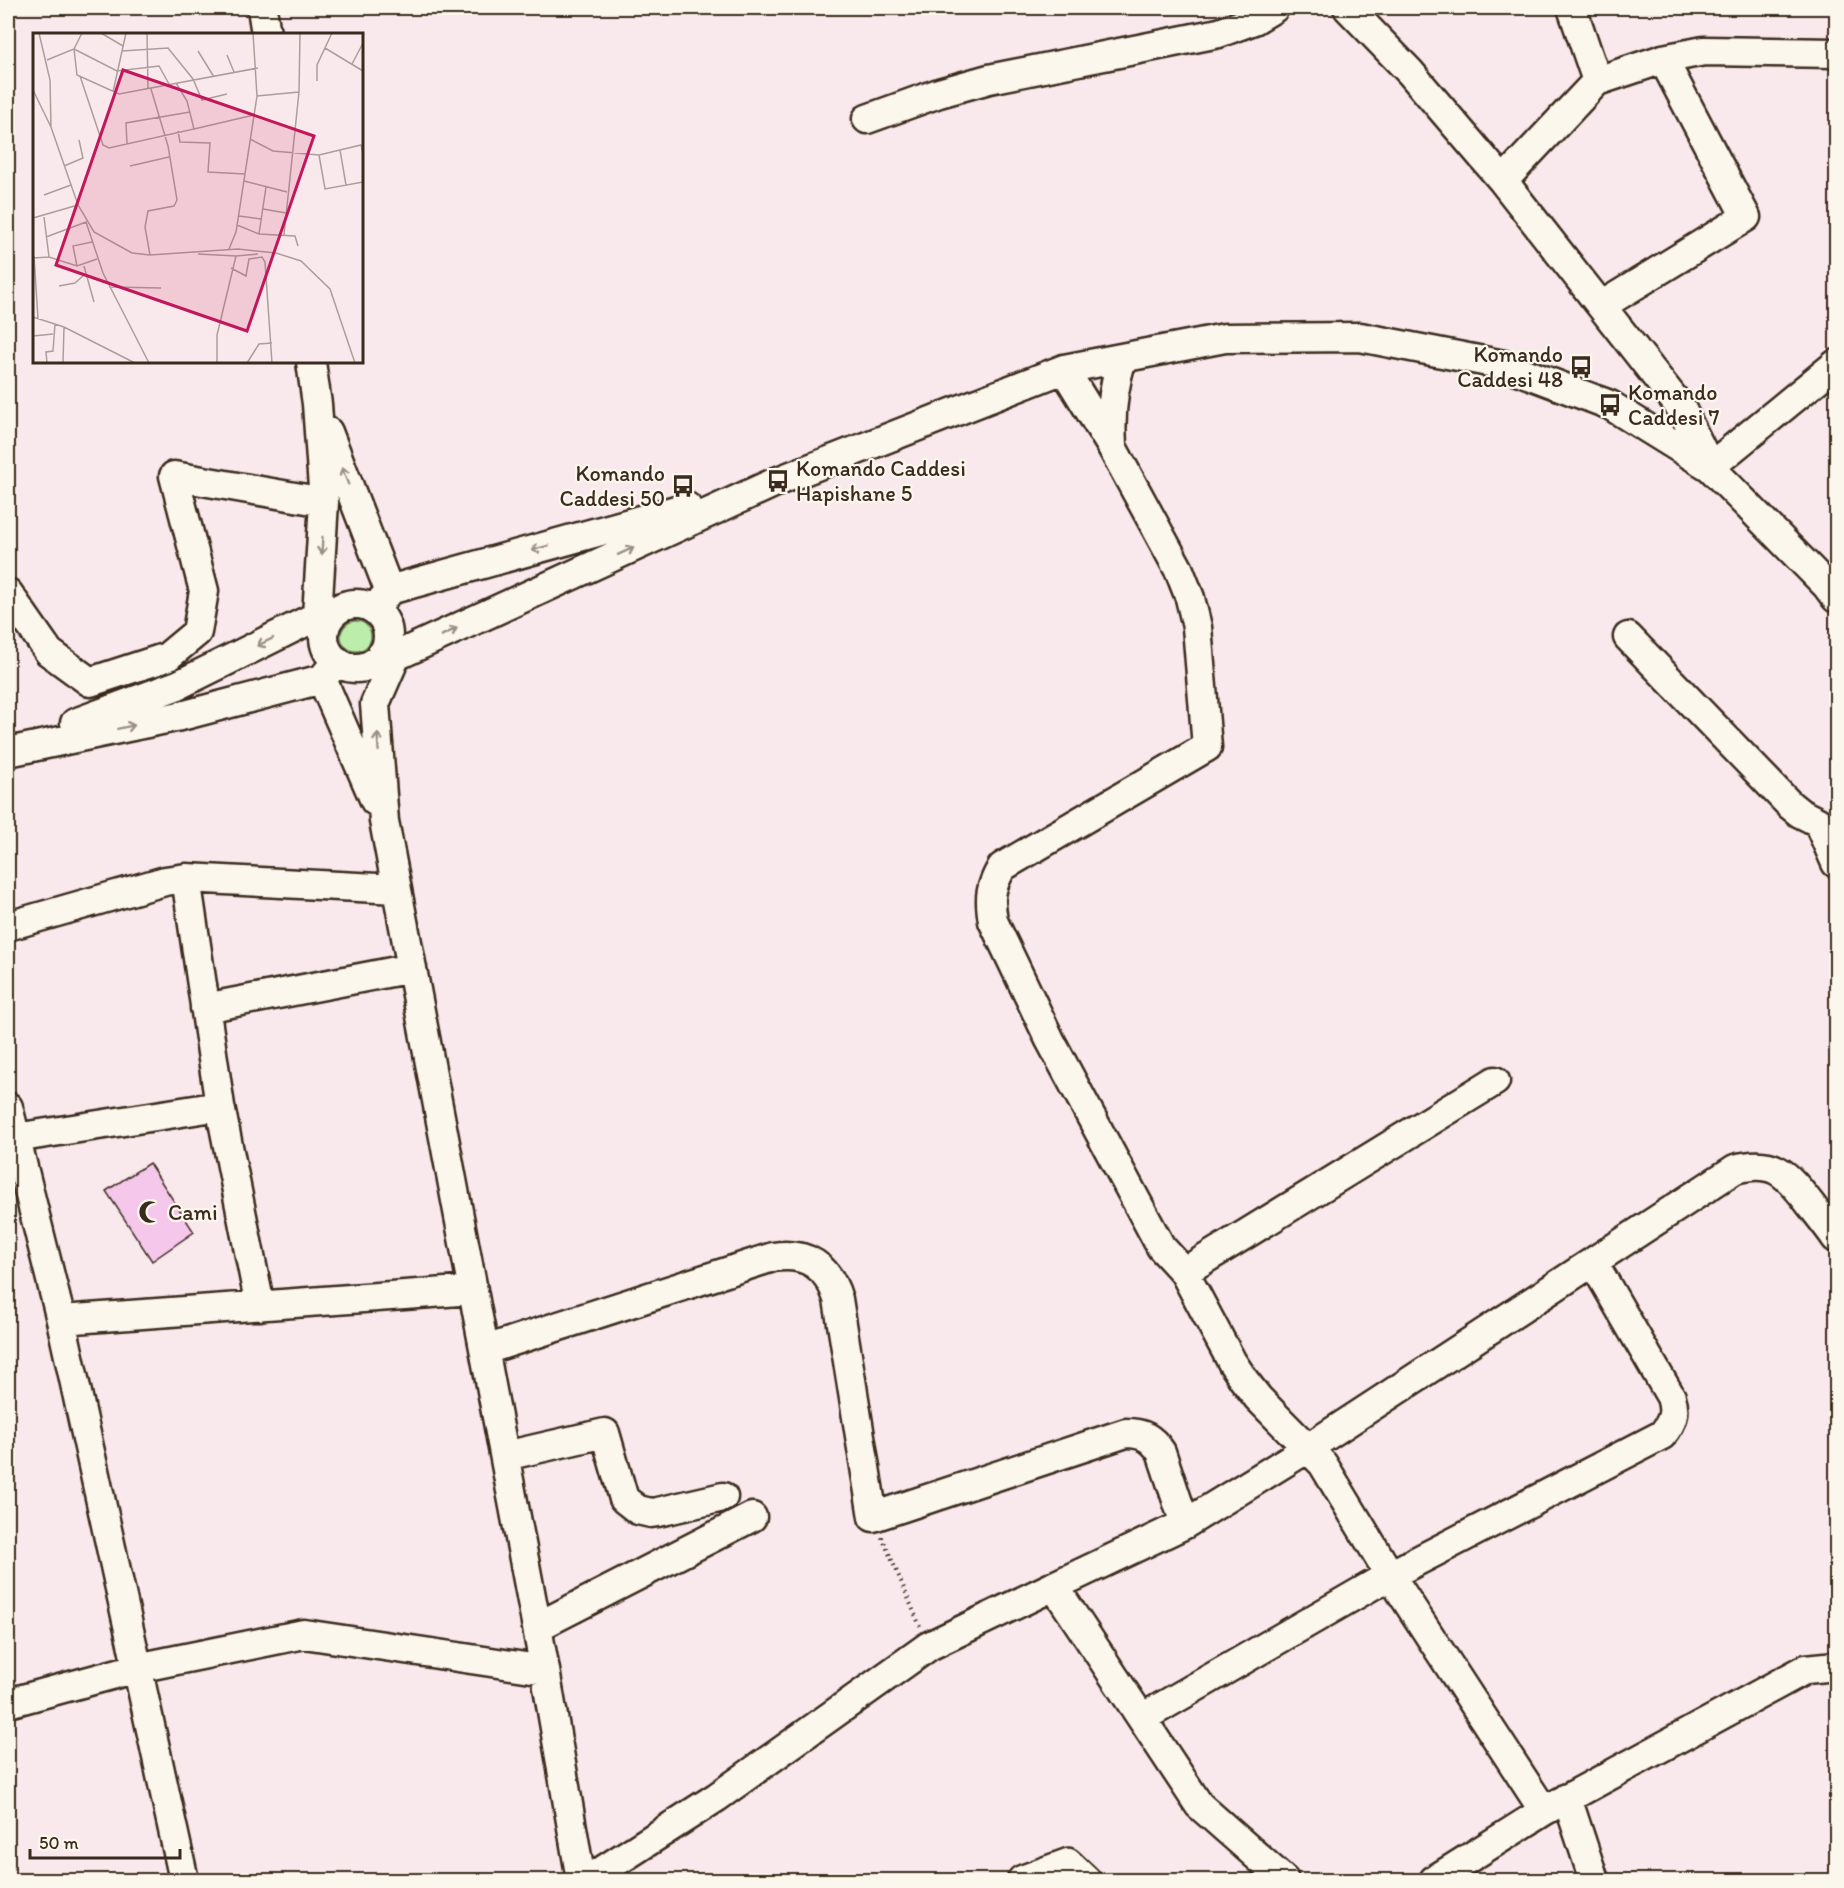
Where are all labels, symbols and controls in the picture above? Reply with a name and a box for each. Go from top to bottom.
inset map [33,33,363,363]
place label: Komando Caddesi 48 [1457,341,1563,393]
bus stop icon: Komando Caddesi 48 [1568,354,1594,380]
place label: Komando Caddesi 7 [1628,379,1719,431]
bus stop icon: Komando Caddesi 7 [1597,392,1623,418]
place label: Komando Caddesi Hapishane 5 [796,455,966,507]
place label: Komando Caddesi 50 [559,460,665,512]
one-way arrow [339,468,350,486]
bus stop icon: Komando Caddesi Hapishane 5 [765,468,791,494]
bus stop icon: Komando Caddesi 50 [670,473,696,499]
one-way arrow [316,535,327,555]
one-way arrow [531,543,550,554]
one-way arrow [617,544,635,556]
one-way arrow [439,625,457,637]
one-way arrow [257,636,274,648]
one-way arrow [116,721,136,732]
one-way arrow [372,732,383,752]
mosque icon: Cami [137,1199,163,1225]
place label: Cami [168,1199,218,1226]
scale bar [30,1822,180,1860]
text: 50 m [39,1832,79,1854]

